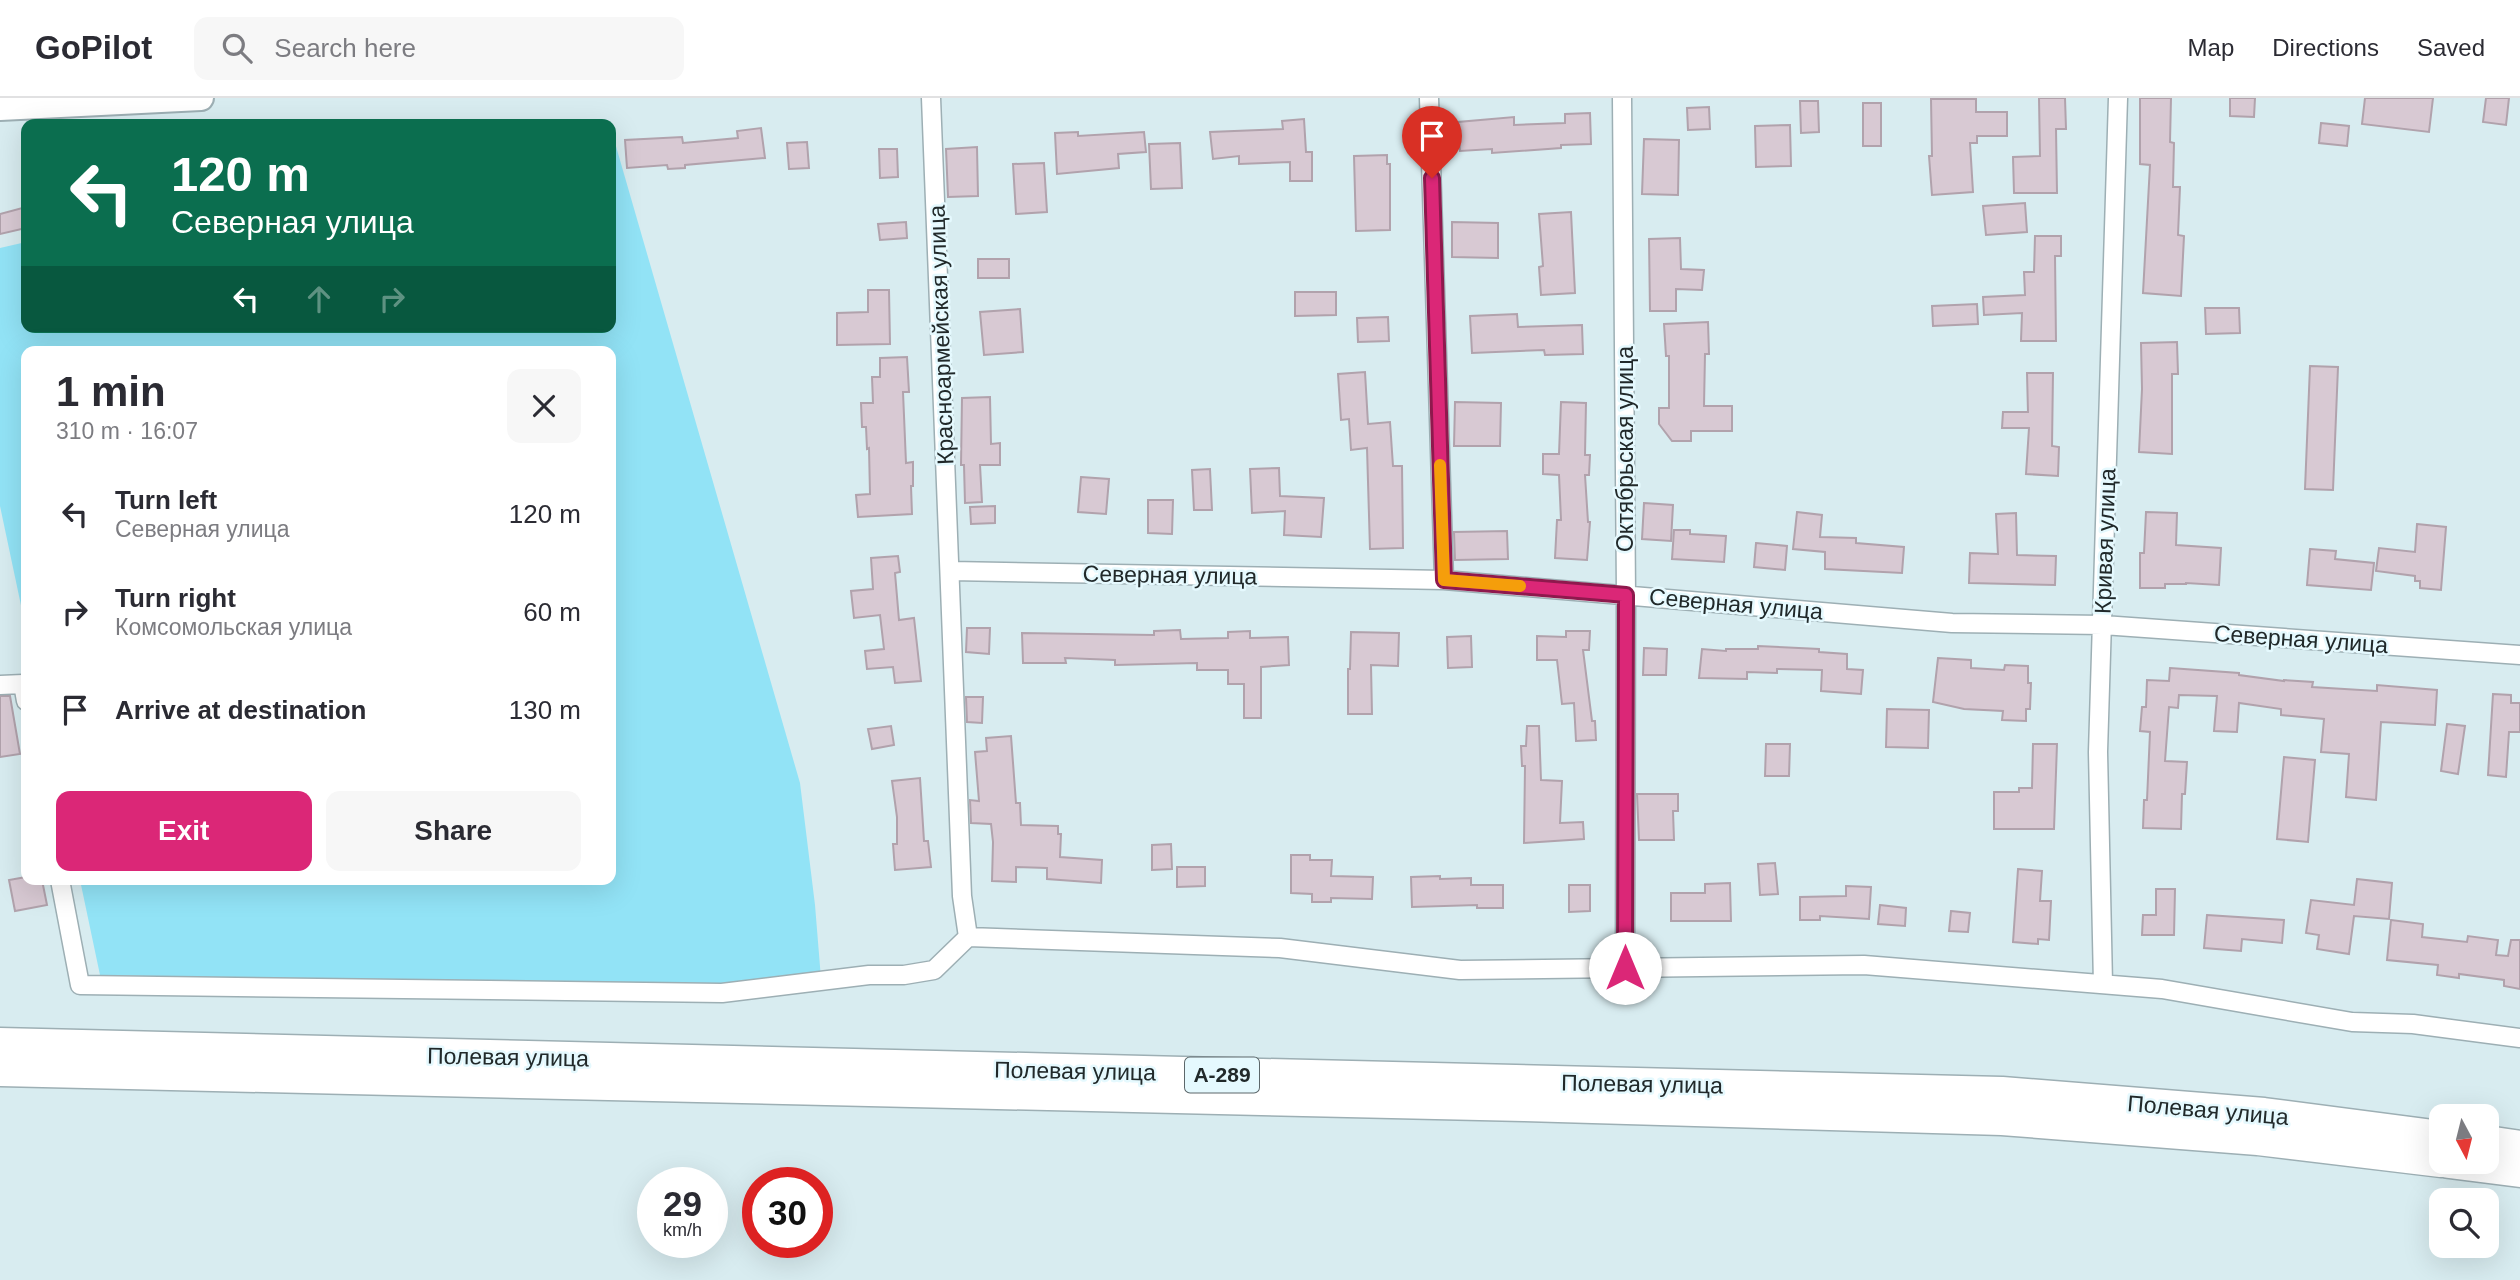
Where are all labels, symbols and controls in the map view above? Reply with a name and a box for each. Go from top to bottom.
search box [194,17,684,80]
text: GoPilot [35,29,152,66]
icon: search [218,29,256,67]
text: Search here [274,33,416,63]
text: Map [2188,34,2234,61]
text: Directions [2272,34,2379,61]
text: Saved [2417,34,2485,61]
pin [1402,106,1462,178]
icon: arrive [1413,117,1451,155]
icon: left [56,147,147,238]
text: 120 m [171,147,310,201]
text: Северная улица [171,204,414,240]
street label: Красноармейская улица [923,204,959,465]
icon: left [227,280,265,318]
icon: ahead [300,280,338,318]
icon: right [373,280,411,318]
street label: Октябрьская улица [1612,346,1638,552]
text: 1 min [56,368,166,415]
button: close [507,369,581,443]
text: 310 m · 16:07 [56,418,198,444]
street label: Кривая улица [2089,467,2121,614]
text: Turn left [115,485,217,515]
icon: left [56,495,94,533]
text: 120 m [509,499,581,529]
text: Северная улица [115,516,290,542]
street label: Северная улица [1083,560,1258,590]
text: Turn right [115,583,236,613]
street label: Северная улица [1648,583,1824,625]
icon: right [56,593,94,631]
text: 60 m [523,597,581,627]
text: Комсомольская улица [115,614,352,640]
street label: Северная улица [2213,620,2389,658]
icon: arrive [56,691,94,729]
text: Arrive at destination [115,695,366,725]
text: 130 m [509,695,581,725]
button: Exit [56,791,312,871]
button: Share [326,791,581,871]
position arrow [1588,931,1662,1005]
street label: Полевая улица [427,1043,589,1071]
street label: Полевая улица [994,1057,1156,1085]
road number: А-289 [1185,1058,1259,1093]
street label: Полевая улица [1561,1070,1723,1098]
street label: Полевая улица [2126,1090,2290,1130]
north arrow [2429,1104,2499,1174]
map controls [2429,1104,2499,1258]
speed limit sign: 30 [742,1167,833,1258]
text: 29 [663,1184,702,1223]
button: search [2429,1188,2499,1258]
text: km/h [663,1220,702,1240]

